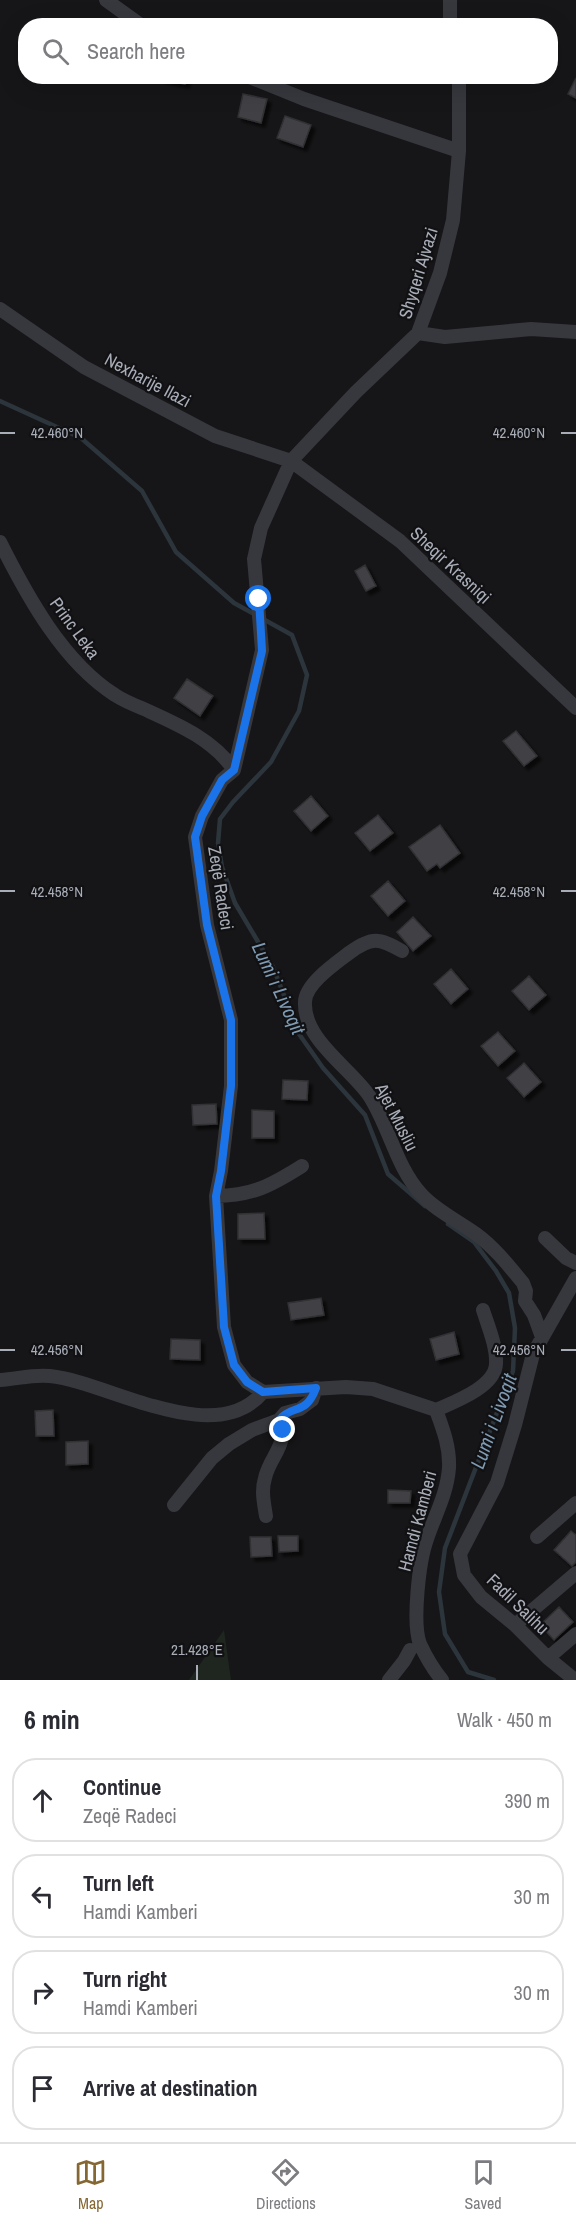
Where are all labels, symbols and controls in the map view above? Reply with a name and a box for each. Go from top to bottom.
search box [18,18,558,84]
icon: search [39,35,72,68]
text: Search here [87,36,185,66]
street label: Shyqeri Ajvazi [392,224,444,322]
street label: Nexharije Ilazi [100,347,196,413]
text: 42.460°N [31,422,83,443]
text: 42.460°N [493,422,545,443]
street label: Sheqir Krasniqi [405,521,497,609]
route start [245,585,271,611]
street label: Princ Leka [44,592,106,664]
street label: Zeqë Radeci [202,844,240,932]
text: 42.458°N [31,881,83,902]
text: 42.458°N [493,881,545,902]
water label: Lumi i Livoqit [246,937,312,1039]
street label: Ajet Musliu [369,1078,425,1155]
text: 42.456°N [31,1339,83,1360]
text: 42.456°N [493,1339,545,1360]
water label: Lumi i Livoqit [463,1369,523,1472]
route end [269,1416,295,1442]
street label: Hamdi Kamberi [392,1468,442,1574]
street label: Fadil Salihu [481,1568,555,1640]
text: 21.428°E [171,1639,223,1660]
text: 6 min [24,1702,80,1737]
text: Walk · 450 m [457,1706,552,1733]
text: Continue [83,1772,161,1802]
icon: ahead [26,1784,59,1817]
text: 390 m [504,1787,550,1814]
text: Zeqë Radeci [83,1802,177,1829]
text: Turn left [83,1868,154,1898]
icon: left [26,1880,59,1913]
text: 30 m [514,1883,550,1910]
text: Hamdi Kamberi [83,1898,198,1925]
text: Turn right [83,1964,167,1994]
icon: right [26,1976,59,2009]
text: 30 m [514,1979,550,2006]
text: Hamdi Kamberi [83,1994,198,2021]
icon: arrive [26,2072,59,2105]
text: Arrive at destination [83,2073,257,2103]
tab: Map [74,2156,107,2214]
tab: Directions [256,2156,316,2214]
tab: Saved [464,2156,502,2214]

